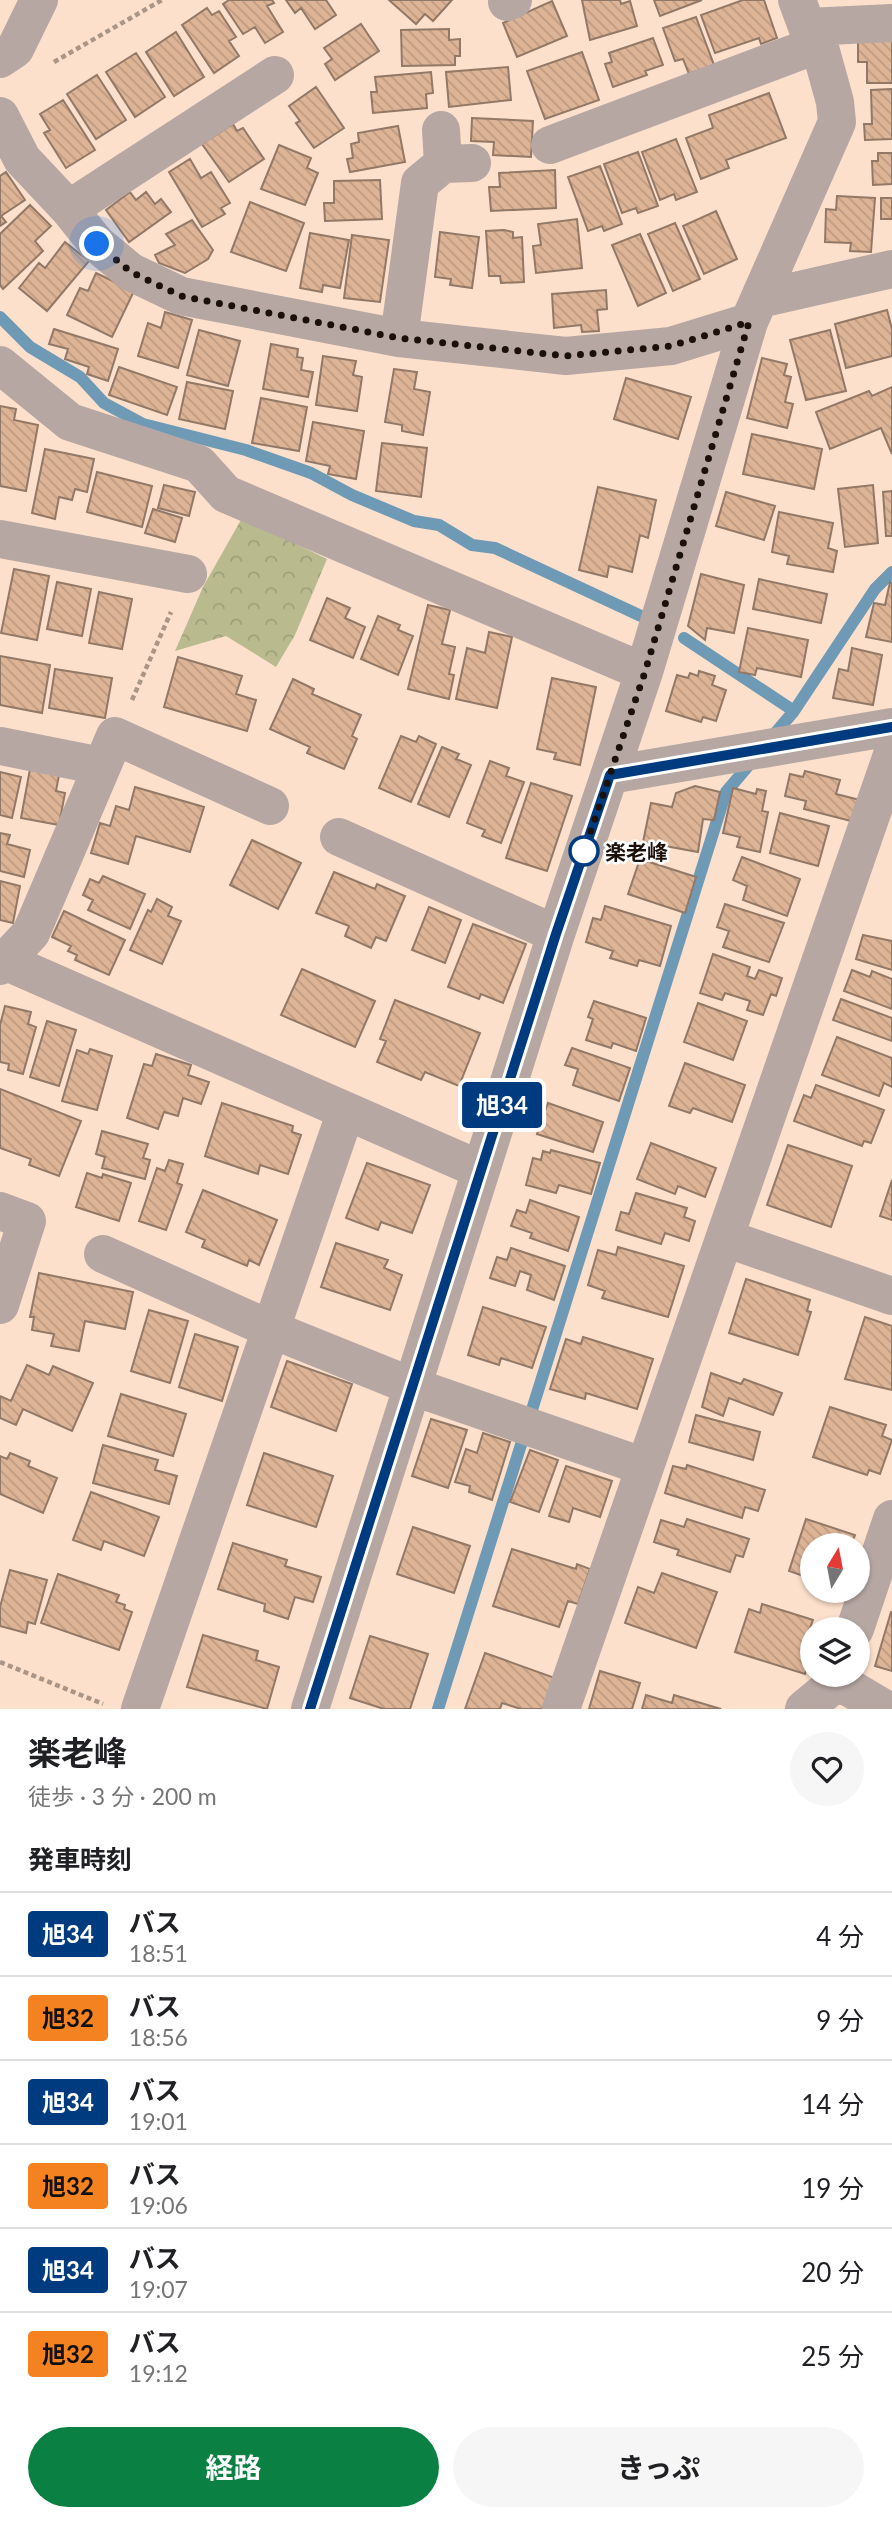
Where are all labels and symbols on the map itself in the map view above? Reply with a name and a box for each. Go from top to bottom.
your location [79,226,114,261]
marker: 楽老峰 [569,836,599,866]
place label: 楽老峰 [605,839,668,864]
line badge: 旭34 [462,1082,542,1128]
north arrow [800,1533,870,1603]

